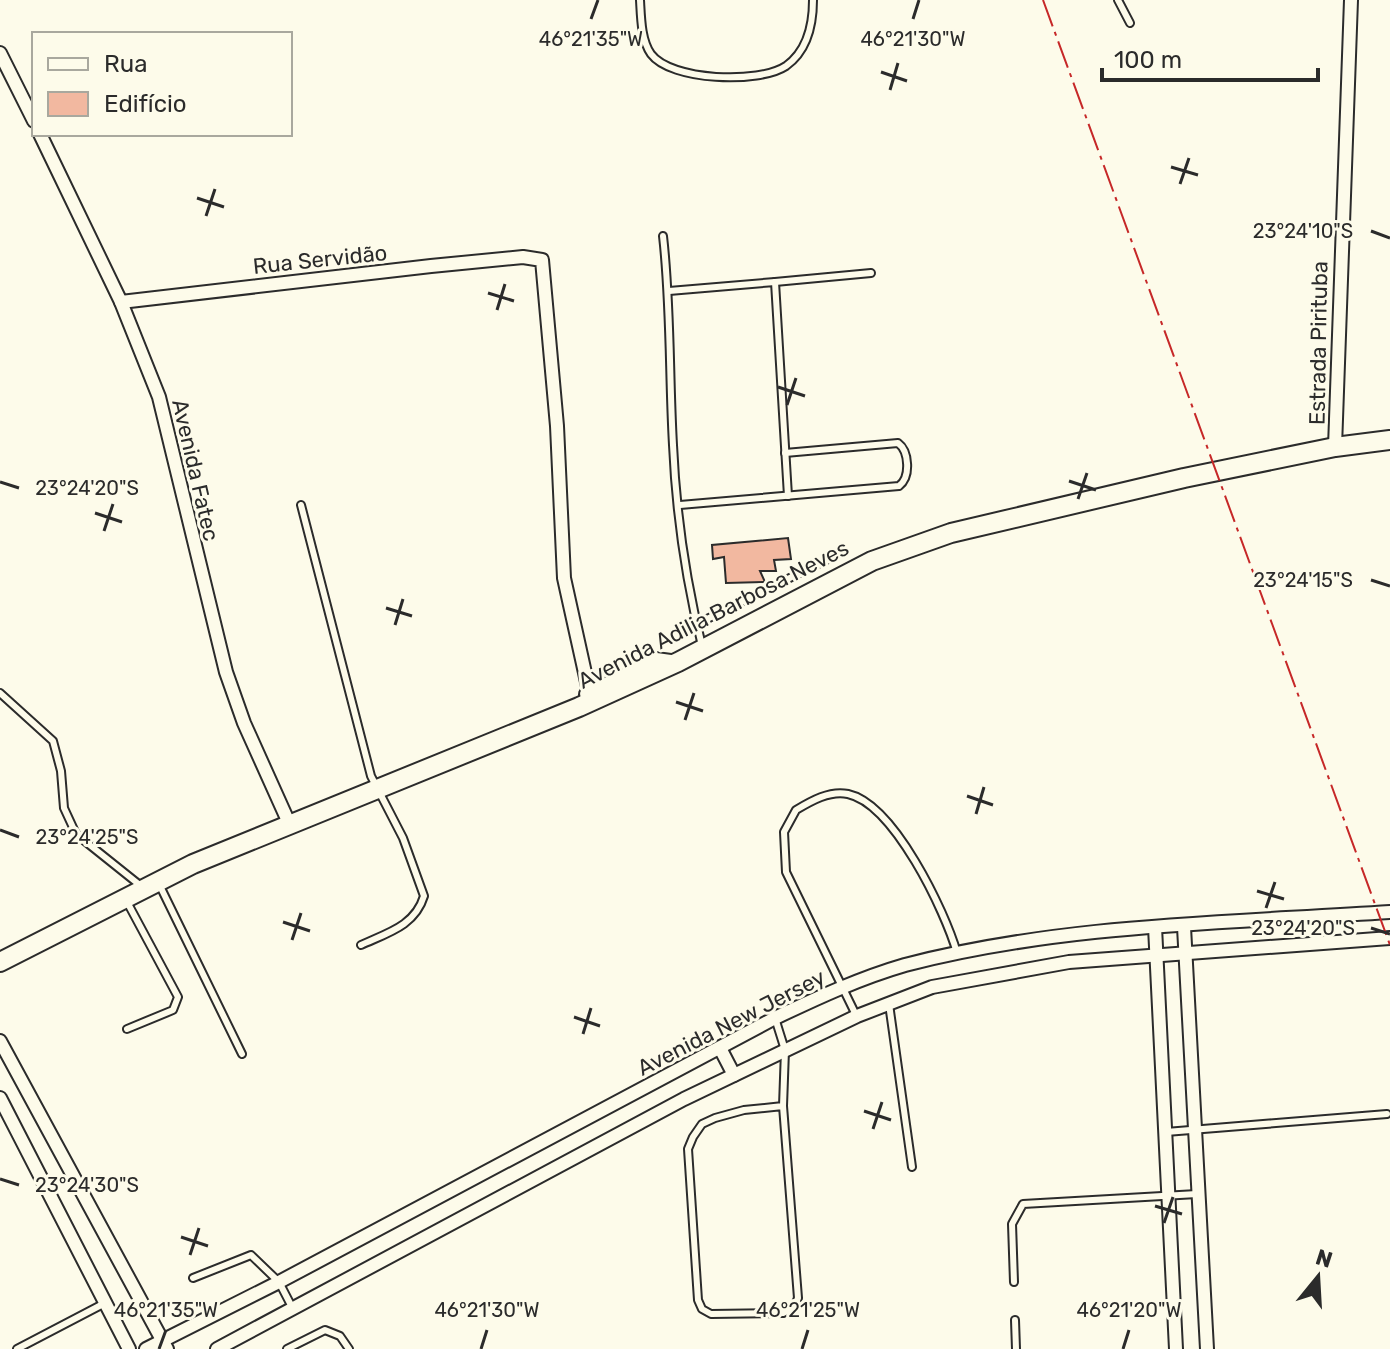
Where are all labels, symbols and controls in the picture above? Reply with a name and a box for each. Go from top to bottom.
text: 46°21'35"W [539,27,643,51]
text: 46°21'30"W [860,27,966,51]
legend [32,32,292,136]
scale bar [1102,32,1318,82]
text: 100 m [1114,46,1182,74]
text: Rua [104,50,147,78]
text: Edifício [104,90,187,118]
text: 23°24'10"S [1253,219,1353,243]
street label: Rua Servidão [252,239,389,280]
street label: Estrada Pirituba [1304,261,1333,425]
street label: Avenida Fatec [166,397,225,544]
text: 23°24'20"S [35,476,139,500]
street label: Avenida Adilia Barbosa Neves [573,534,853,695]
text: 23°24'15"S [1253,568,1353,592]
text: 23°24'25"S [36,825,138,849]
text: 23°24'20"S [1251,916,1355,940]
street label: Avenida New Jersey [633,963,830,1082]
text: 23°24'30"S [35,1173,139,1197]
north arrow [1278,1237,1358,1317]
text: N [1312,1243,1336,1274]
text: 46°21'35"W [114,1298,218,1322]
text: 46°21'30"W [434,1298,540,1322]
text: 46°21'25"W [756,1298,860,1322]
text: 46°21'20"W [1077,1298,1181,1322]

